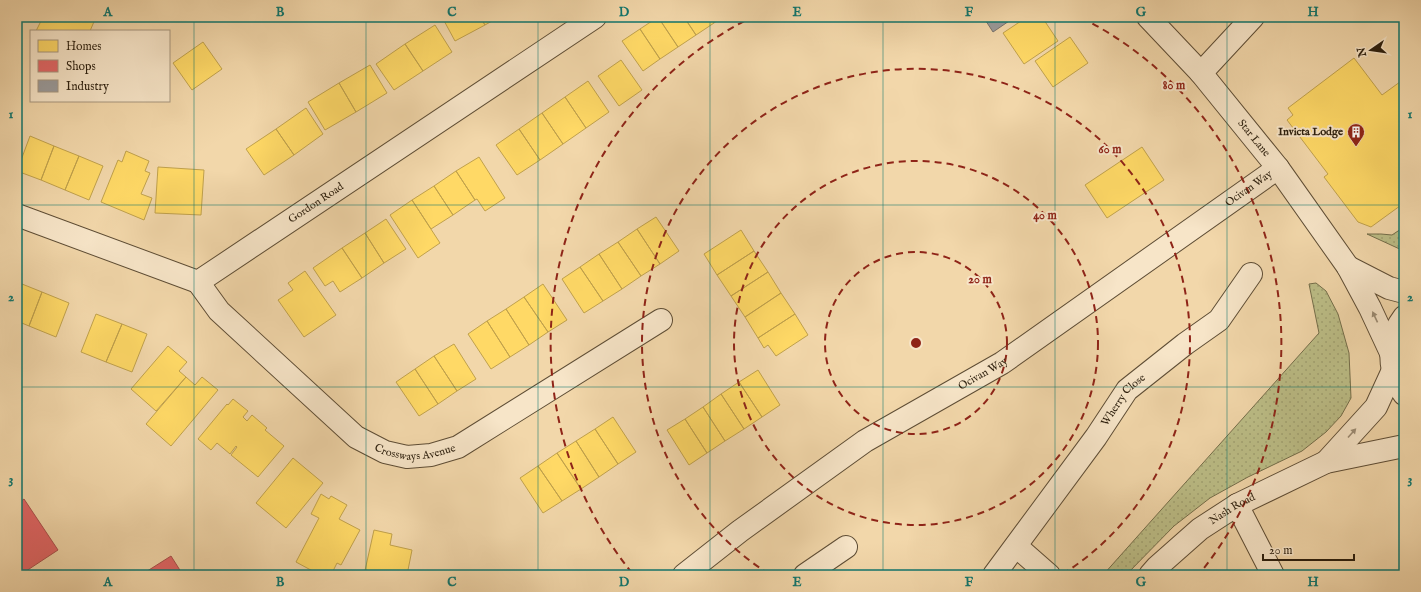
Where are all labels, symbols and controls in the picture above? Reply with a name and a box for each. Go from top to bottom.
text: A [103,4,114,21]
text: B [276,4,285,21]
text: C [447,4,457,21]
text: D [619,4,630,21]
text: E [792,4,802,21]
text: F [965,4,974,21]
text: G [1136,4,1147,21]
text: H [1307,4,1319,21]
legend [30,30,170,102]
north arrow [1351,30,1391,70]
text: Homes [66,39,102,54]
text: N [1354,45,1370,59]
text: Shops [66,59,96,75]
text: 80 m [1163,78,1186,93]
text: Industry [66,79,109,94]
text: 1 [9,106,14,123]
text: 1 [1408,106,1413,123]
street label: Star Lane [1234,117,1273,160]
building icon: Invicta Lodge [1346,122,1366,147]
place label: Invicta Lodge [1278,125,1343,139]
text: 60 m [1099,142,1122,157]
street label: Ocivan Way [1222,167,1276,210]
street label: Gordon Road [286,180,347,227]
text: 40 m [1033,208,1058,223]
text: 20 m [968,272,992,287]
text: 2 [8,289,14,306]
text: 2 [1407,289,1413,306]
one-way arrow [1372,312,1378,323]
centre of rings [909,336,923,350]
street label: Ocivan Way [956,354,1011,393]
street label: Wherry Close [1098,371,1148,429]
one-way arrow [1348,428,1357,438]
street label: Crossways Avenue [372,441,457,464]
text: 3 [9,471,14,488]
text: 3 [1408,471,1413,488]
street label: Nash Road [1207,490,1258,528]
scale bar [1263,536,1354,562]
text: 20 m [1269,543,1292,558]
text: A [103,574,114,591]
text: B [276,574,285,591]
text: C [447,574,457,591]
text: D [619,574,630,591]
text: E [792,574,802,591]
text: F [965,574,974,591]
text: G [1136,574,1147,591]
text: H [1307,574,1319,591]

